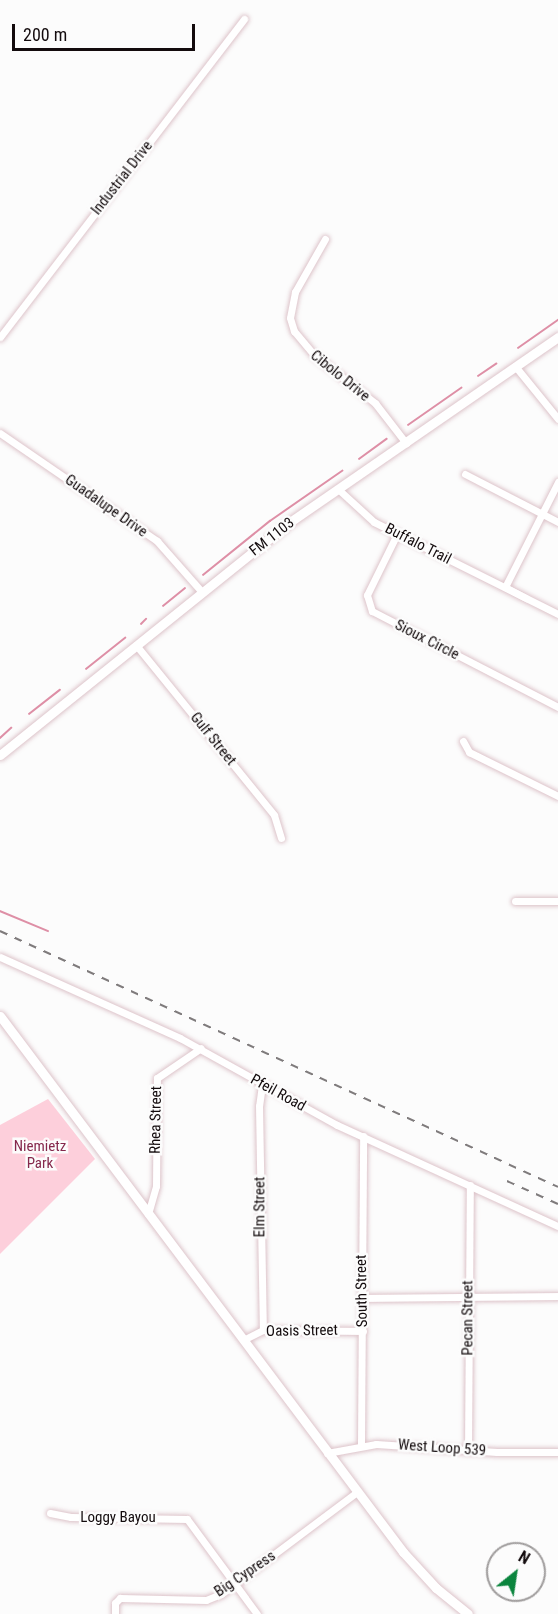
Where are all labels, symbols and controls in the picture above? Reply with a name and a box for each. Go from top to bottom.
scale bar [15,12,198,50]
text: 200 m [23,24,67,45]
street label: Industrial Drive [88,137,156,219]
street label: Cibolo Drive [307,347,373,405]
street label: Guadalupe Drive [61,471,151,541]
street label: FM 1103 [246,514,298,560]
street label: Buffalo Trail [382,520,454,568]
street label: Sioux Circle [392,616,462,664]
street label: Gulf Street [186,709,240,769]
street label: Pfeil Road [247,1070,309,1116]
street label: Rhea Street [146,1086,166,1154]
park label: Niemietz Park [14,1137,66,1172]
street label: Elm Street [251,1177,269,1237]
street label: South Street [352,1254,372,1328]
street label: Pecan Street [459,1280,477,1356]
street label: Oasis Street [266,1321,338,1341]
street label: West Loop 539 [397,1436,487,1460]
street label: Loggy Bayou [80,1509,156,1527]
north arrow [486,1542,546,1602]
street label: Big Cypress [211,1547,279,1601]
text: N [515,1547,533,1568]

